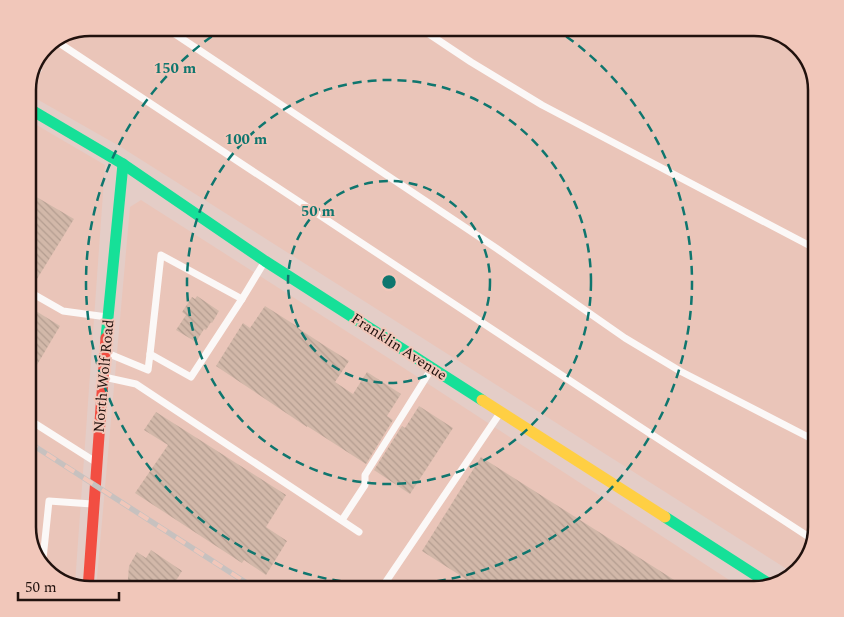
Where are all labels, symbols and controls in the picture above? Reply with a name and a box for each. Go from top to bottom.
text: 150 m [154,57,197,80]
text: 100 m [225,128,268,151]
text: 50 m [301,200,336,223]
centre of rings [380,273,398,291]
street label: Franklin Avenue [346,307,452,387]
street label: North Wolf Road [88,318,120,434]
scale bar [18,570,119,602]
text: 50 m [25,576,57,599]

